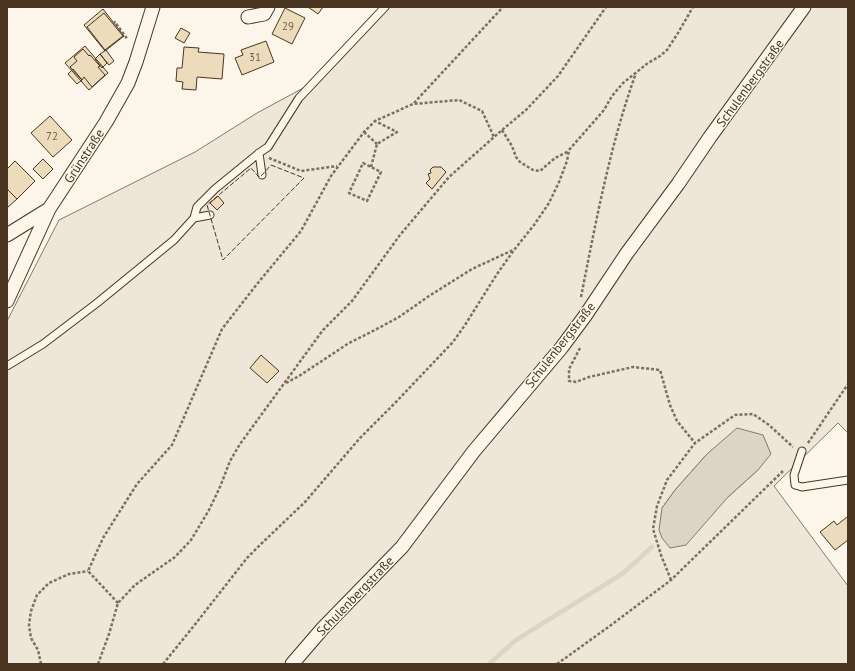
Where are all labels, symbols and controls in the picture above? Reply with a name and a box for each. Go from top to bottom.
house number: 29 [282,19,294,33]
street label: Schulenbergstraße [712,36,788,130]
house number: 31 [249,50,261,64]
street label: Grünstraße [60,126,108,186]
house number: 72 [46,129,58,143]
street label: Schulenbergstraße [521,299,599,391]
street label: Schulenbergstraße [313,553,397,639]

